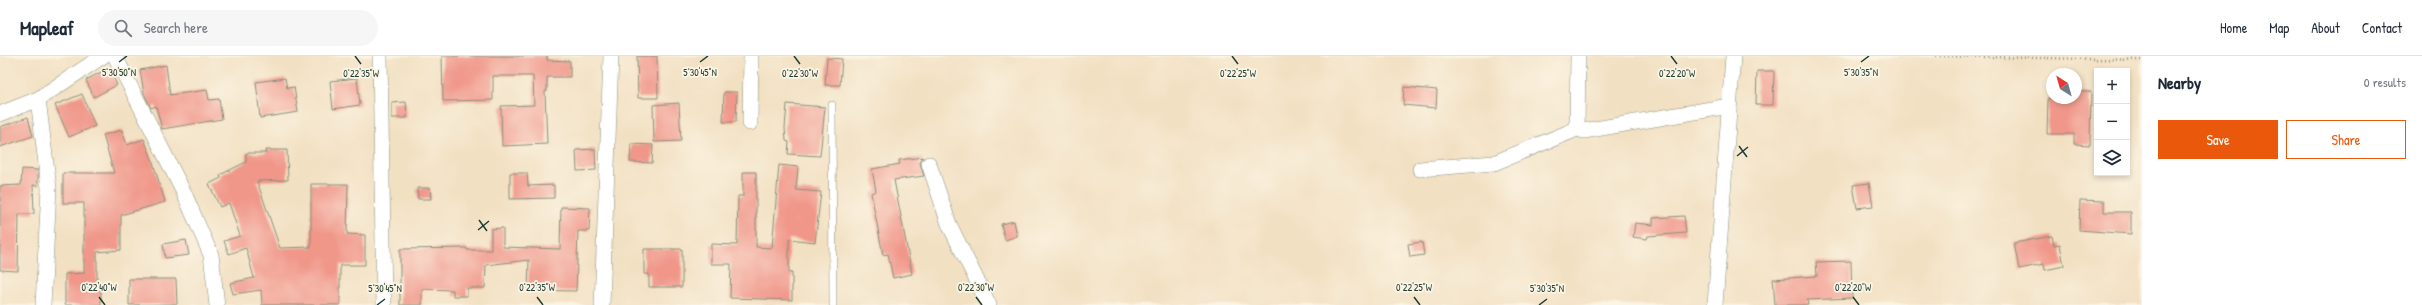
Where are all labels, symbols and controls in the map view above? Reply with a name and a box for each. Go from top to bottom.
search box [98,10,378,46]
text: Mapleaf [20,15,74,41]
icon: search [112,17,134,39]
text: Search here [144,17,208,38]
text: Home [2220,18,2247,37]
text: Map [2269,18,2289,37]
text: About [2311,18,2340,37]
text: Contact [2362,18,2402,37]
text: 5°30'50"N [102,66,136,79]
text: 5°30'45"N [683,66,717,79]
text: 5°30'35"N [1844,66,1878,79]
text: 0°22'35"W [343,67,380,80]
text: 0°22'30"W [782,67,819,80]
text: 0°22'25"W [1220,67,1257,80]
text: 0°22'20"W [1659,67,1696,80]
north arrow [2046,68,2082,104]
map controls [2094,68,2130,176]
button: + [2094,68,2130,104]
text: Nearby [2158,71,2201,94]
text: 0 results [2364,73,2406,91]
button: − [2094,104,2130,140]
button: Save [2158,120,2278,159]
button: Share [2286,120,2406,159]
button: layers [2094,140,2130,176]
text: 0°22'40"W [81,281,117,294]
text: 0°22'35"W [519,281,556,294]
text: 0°22'30"W [958,281,995,294]
text: 0°22'25"W [1396,281,1433,294]
text: 0°22'20"W [1835,281,1872,294]
text: 5°30'45"N [368,282,402,295]
text: 5°30'35"N [1530,282,1564,295]

